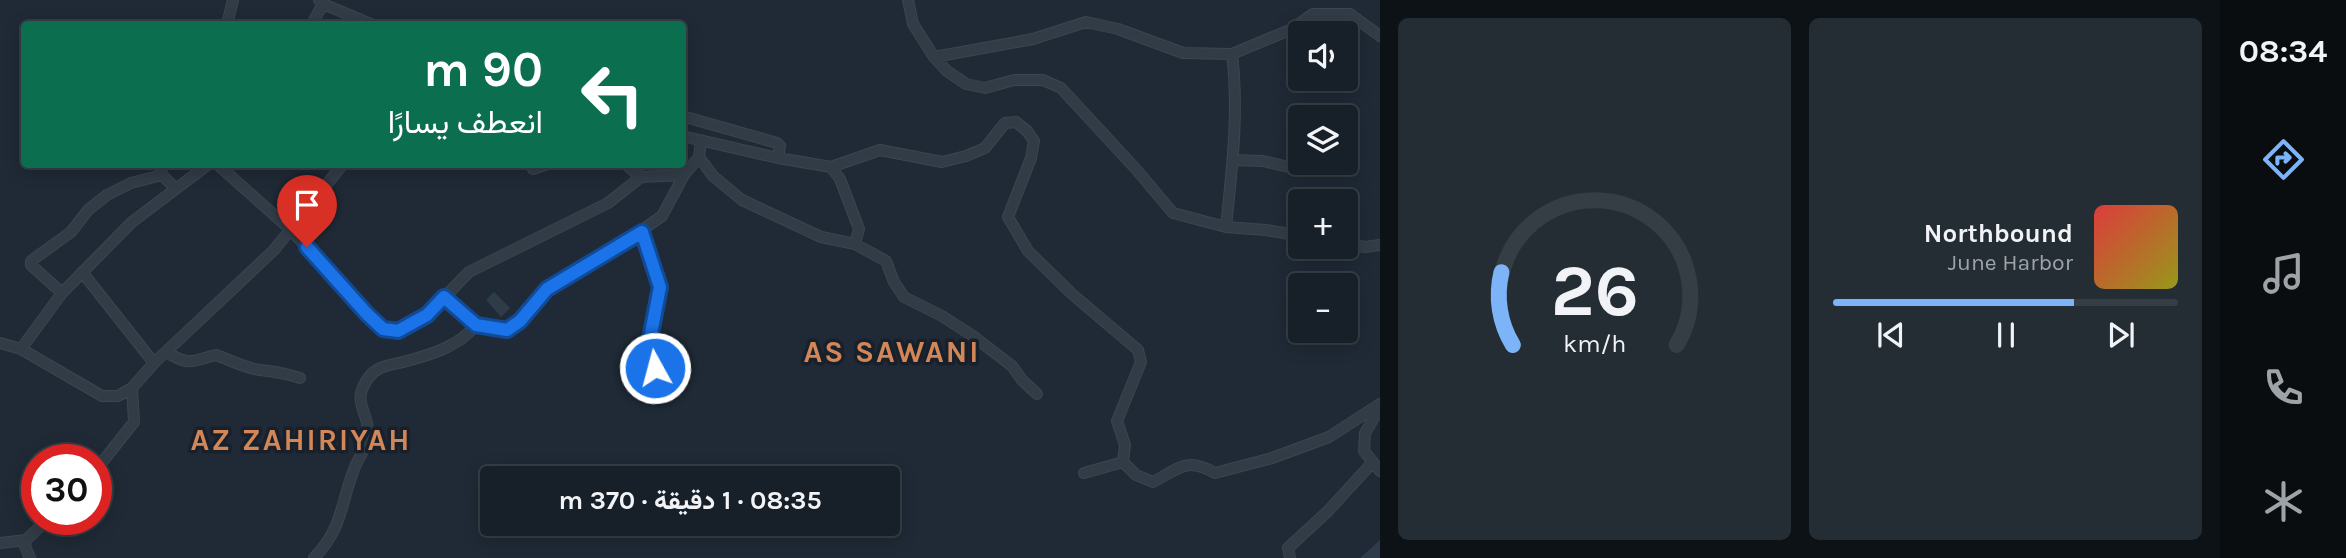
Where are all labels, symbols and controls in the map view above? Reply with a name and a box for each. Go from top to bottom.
map controls [1288,21,1358,343]
button: sound [1288,21,1358,91]
text: 08:34 [2239,33,2327,70]
text: 90 m [423,41,543,98]
icon: left [567,49,658,140]
text: انعطف يسارًا [388,104,543,141]
button: layers [1288,105,1358,175]
icon: directions [2259,135,2308,184]
pin [277,175,337,247]
icon: arrive [288,186,326,224]
button: + [1288,189,1358,259]
text: Northbound [1924,218,2073,249]
text: 26 [1550,248,1639,333]
text: June Harbor [1948,249,2073,276]
icon: music [2259,249,2308,298]
button: − [1288,273,1358,343]
icon: previous [1872,316,1910,354]
icon: pause [1987,316,2025,354]
icon: next [2102,316,2140,354]
text: km/h [1563,329,1626,358]
position arrow [618,331,692,405]
district label: AS SAWANI [803,334,981,370]
icon: phone [2259,363,2308,412]
district label: AZ ZAHIRIYAH [191,422,411,458]
speed limit sign: 30 [21,444,112,535]
icon: climate [2259,477,2308,526]
text: 08:35 · 1 دقيقة · 370 m [558,485,822,516]

